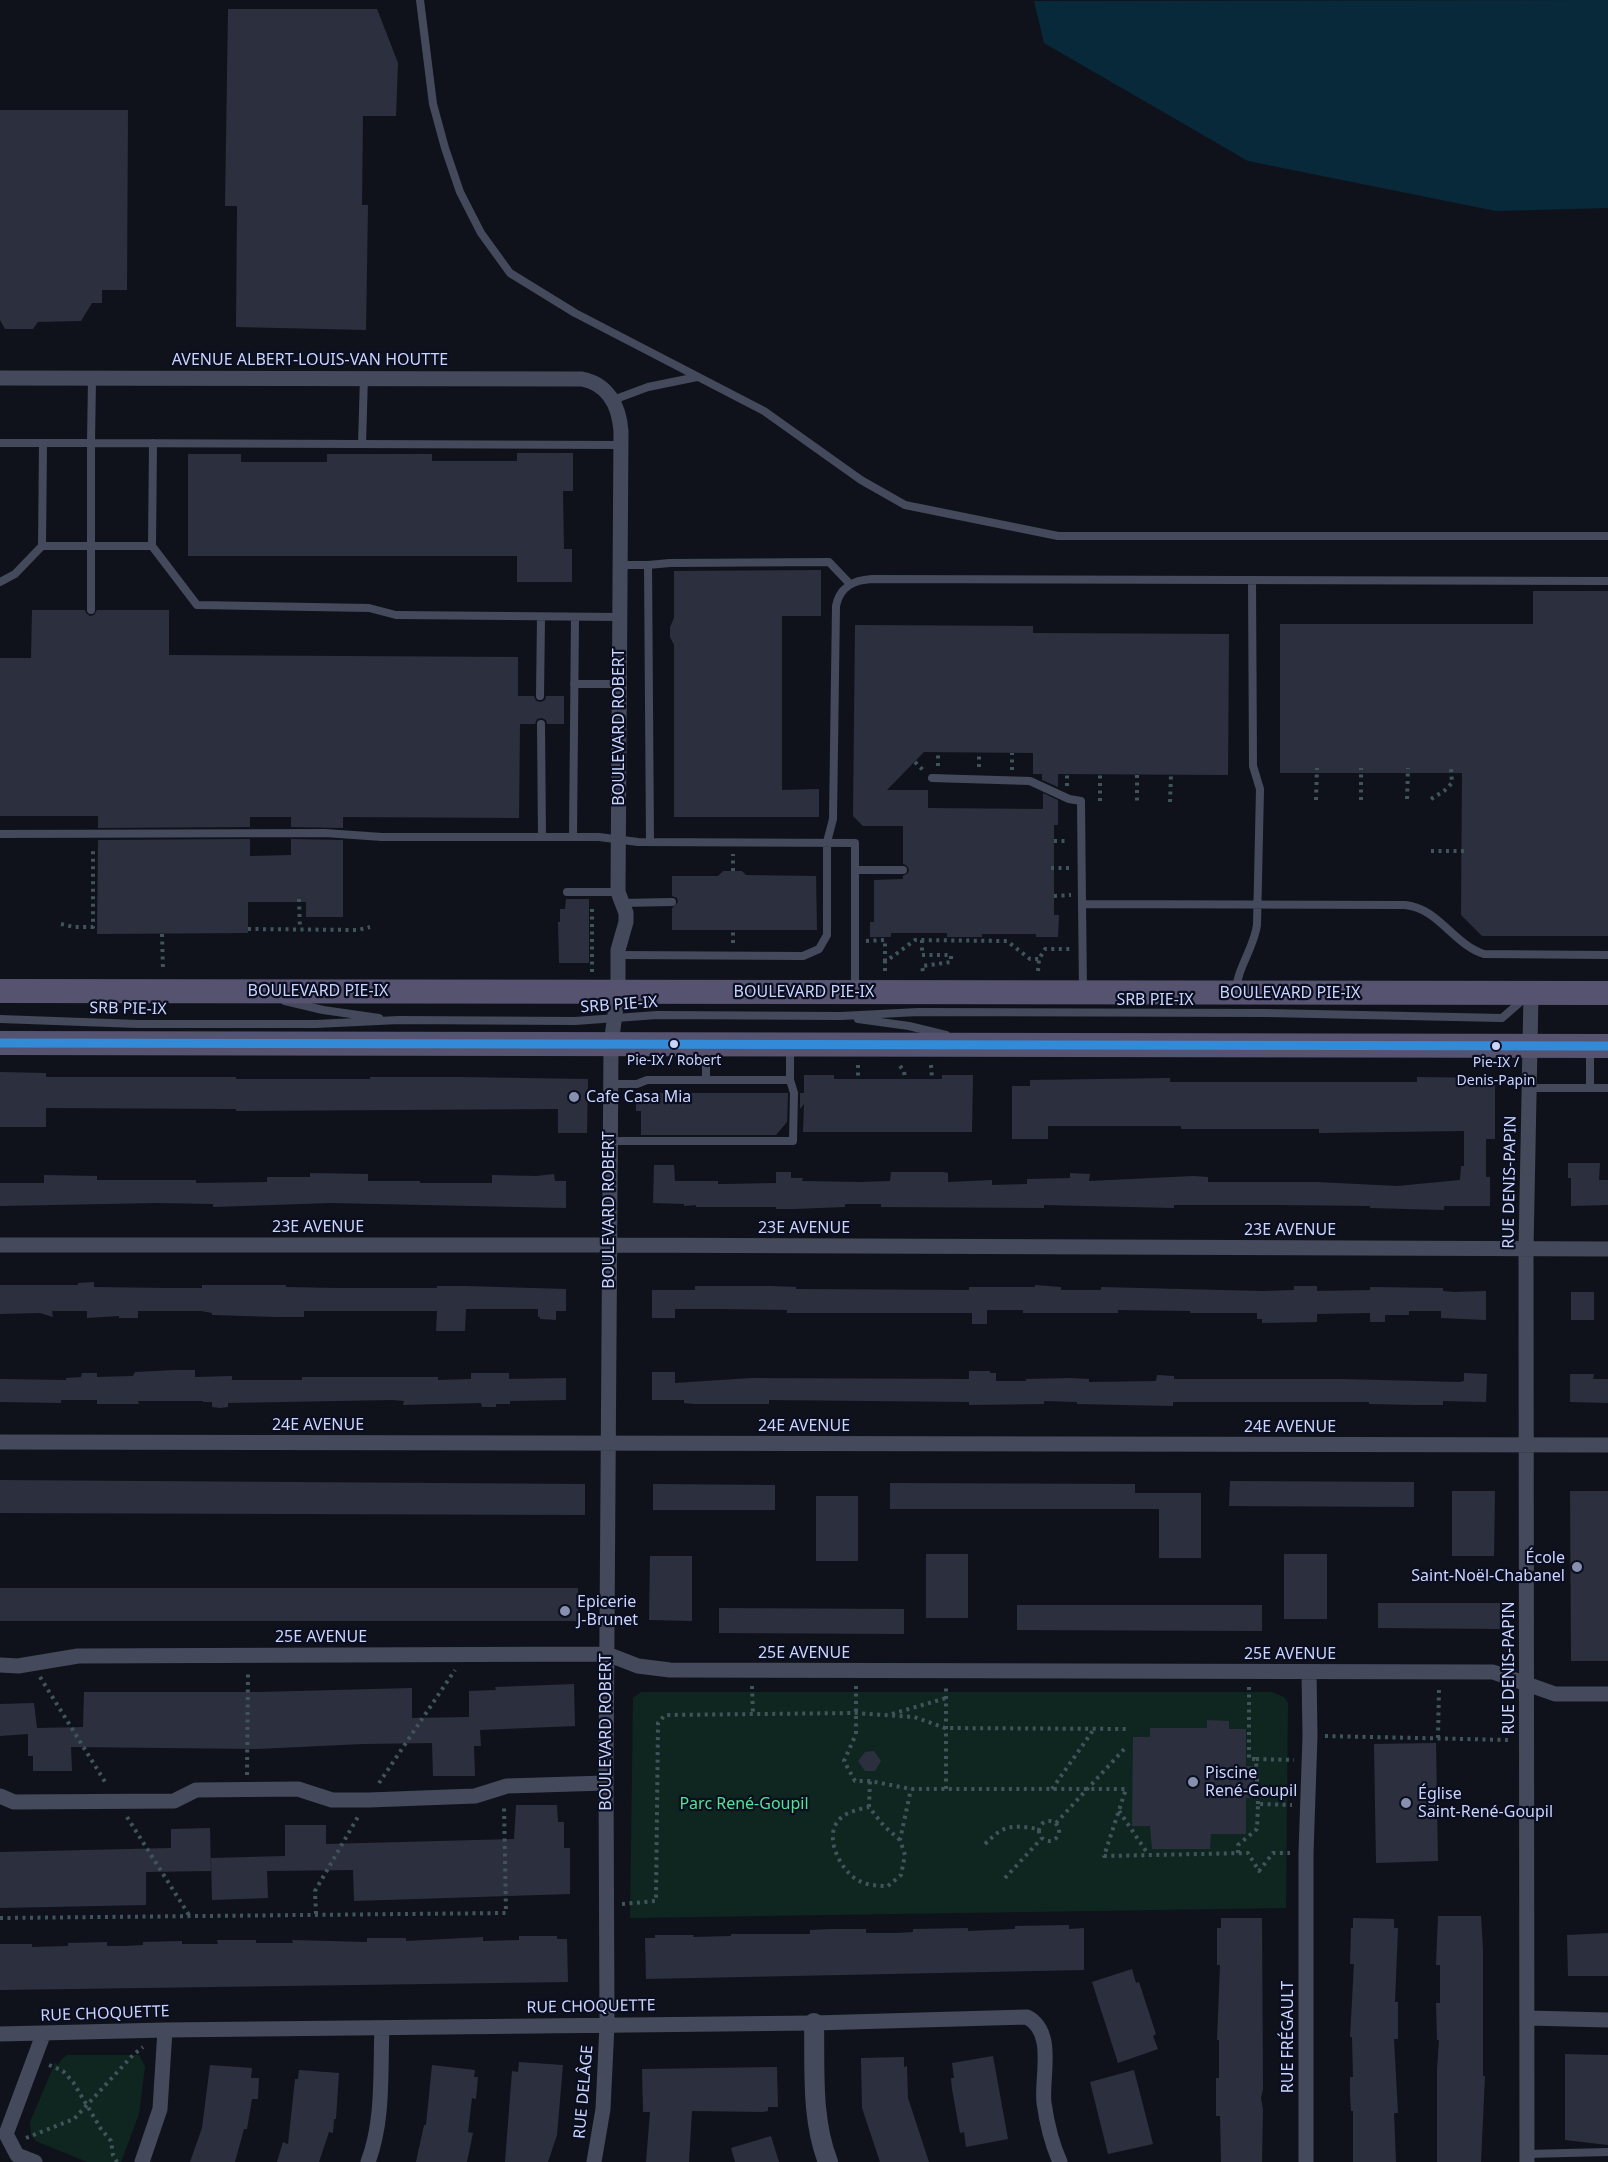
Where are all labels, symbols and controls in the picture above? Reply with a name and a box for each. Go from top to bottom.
street label: AVENUE ALBERT-LOUIS-VAN HOUTTE [172,350,448,370]
street label: BOULEVARD ROBERT [609,648,629,806]
street label: BOULEVARD PIE-IX [248,981,388,1001]
street label: BOULEVARD PIE-IX [734,982,874,1002]
street label: BOULEVARD PIE-IX [1220,983,1360,1003]
street label: SRB PIE-IX [1116,990,1194,1010]
street label: SRB PIE-IX [580,993,658,1017]
street label: SRB PIE-IX [89,999,167,1019]
marker: Pie-IX / Robert [668,1038,680,1050]
marker: Pie-IX / Denis-Papin [1490,1040,1502,1052]
place label: Pie-IX / Robert [627,1053,721,1069]
place label: Pie-IX / Denis-Papin [1457,1055,1535,1088]
place label: Cafe Casa Mia [586,1087,691,1107]
marker: Cafe Casa Mia [567,1090,581,1104]
street label: RUE DENIS-PAPIN [1499,1115,1521,1249]
street label: BOULEVARD ROBERT [599,1131,619,1289]
street label: 23E AVENUE [272,1217,364,1237]
street label: 23E AVENUE [758,1218,850,1238]
street label: 23E AVENUE [1244,1220,1336,1240]
street label: 24E AVENUE [272,1415,364,1435]
street label: 24E AVENUE [758,1416,850,1436]
street label: 24E AVENUE [1244,1417,1336,1437]
place label: École Saint-Noël-Chabanel [1411,1548,1565,1586]
marker: École Saint-Noël-Chabanel [1570,1560,1584,1574]
place label: Epicerie J-Brunet [577,1592,638,1630]
street label: RUE DENIS-PAPIN [1499,1601,1519,1735]
marker: Epicerie J-Brunet [558,1604,572,1618]
street label: 25E AVENUE [275,1627,367,1647]
street label: 25E AVENUE [758,1643,850,1663]
street label: 25E AVENUE [1244,1644,1336,1664]
street label: BOULEVARD ROBERT [596,1653,616,1811]
place label: Piscine René-Goupil [1205,1763,1297,1801]
marker: Piscine René-Goupil [1186,1775,1200,1789]
place label: Église Saint-René-Goupil [1418,1784,1553,1822]
park label: Parc René-Goupil [679,1794,809,1814]
marker: Église Saint-René-Goupil [1399,1796,1413,1810]
street label: RUE FRÉGAULT [1278,1981,1298,2093]
street label: RUE CHOQUETTE [526,1996,656,2018]
street label: RUE CHOQUETTE [40,2002,170,2026]
street label: RUE DELÂGE [570,2044,598,2140]

